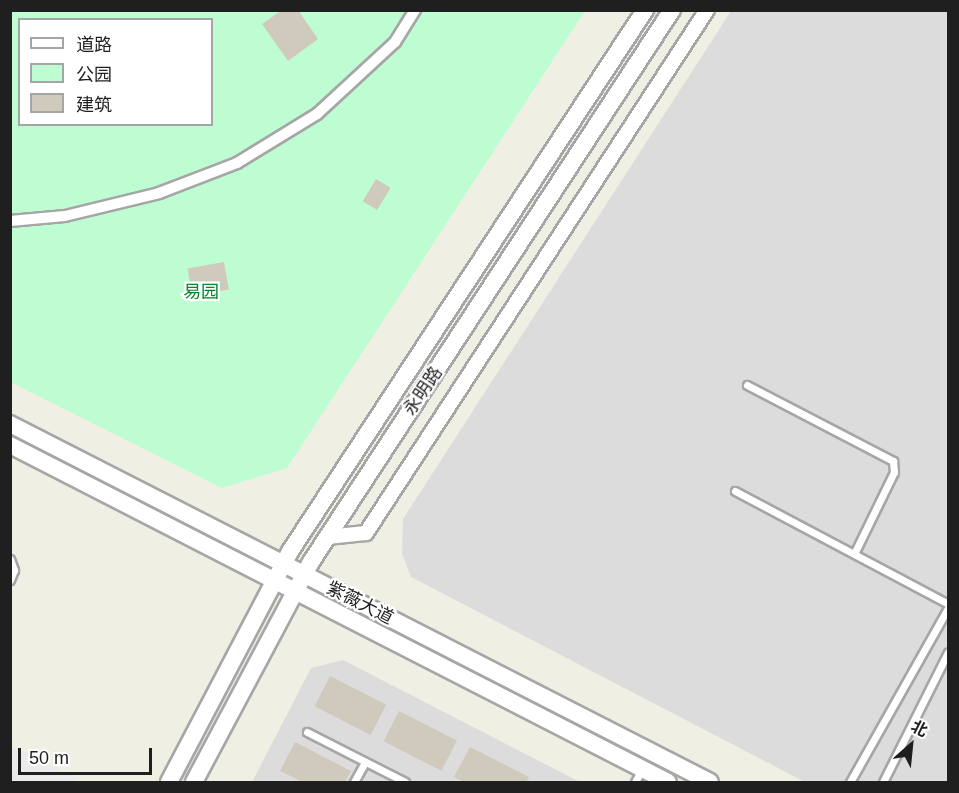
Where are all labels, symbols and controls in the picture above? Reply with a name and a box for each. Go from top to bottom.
legend [18,18,213,126]
text: 道路 [76,35,112,55]
text: 公园 [76,65,112,85]
text: 建筑 [76,95,112,115]
park label: 易园 [183,281,219,303]
street label: 永明路 [399,363,447,419]
street label: 紫薇大道 [323,577,397,629]
north arrow [881,715,941,775]
text: 北 [908,717,930,740]
scale bar [21,736,154,774]
text: 50 m [29,748,69,768]

